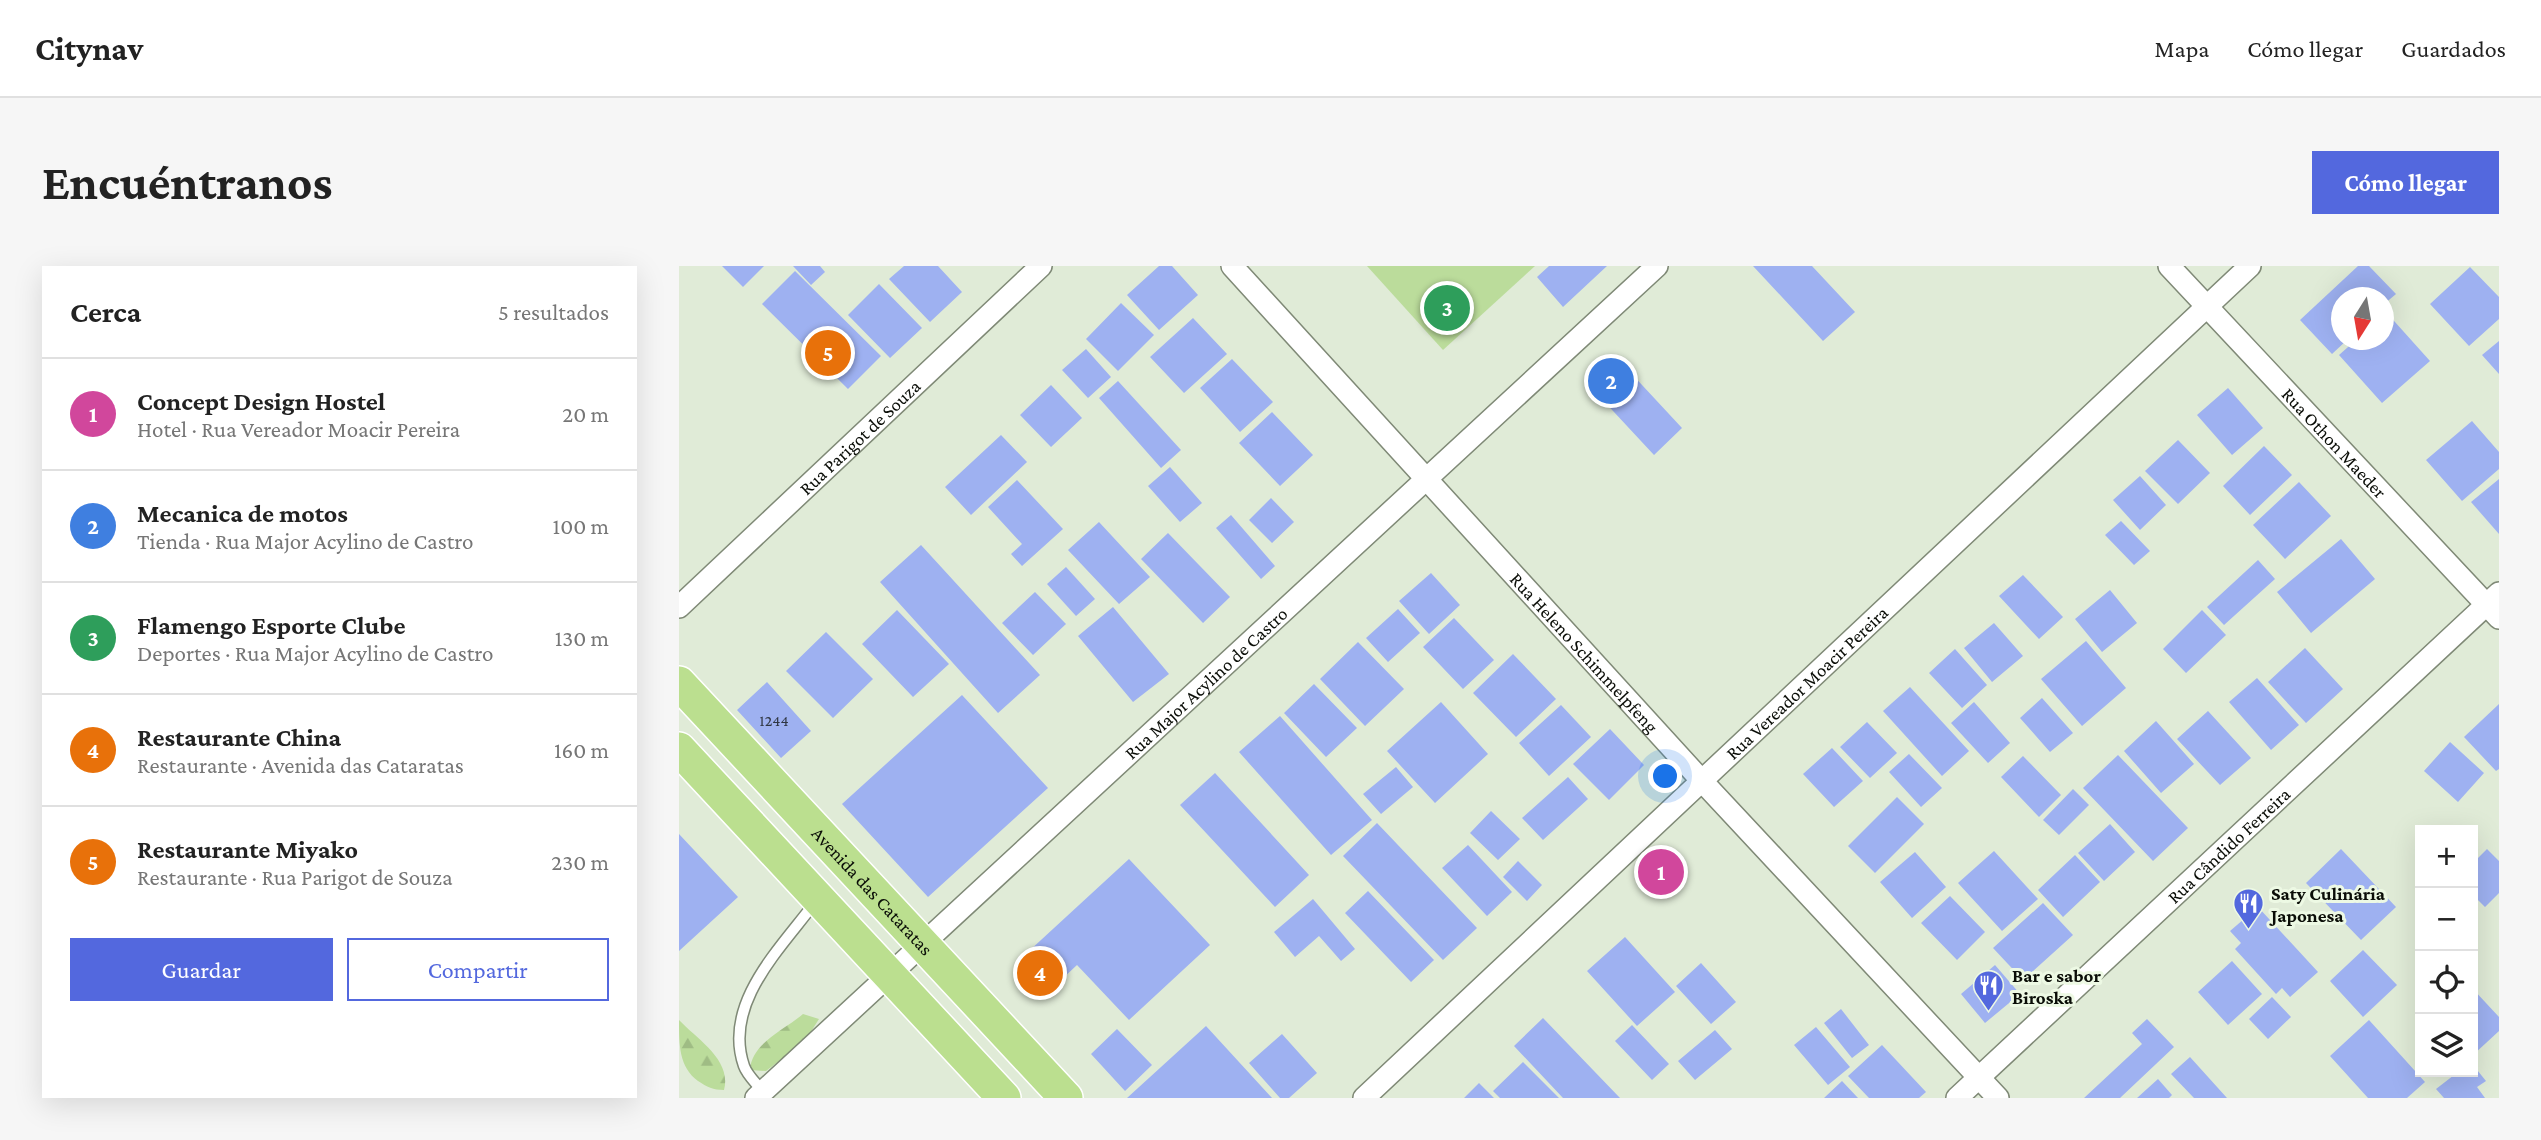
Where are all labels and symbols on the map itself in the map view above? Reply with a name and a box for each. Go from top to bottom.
pin: 3 [1424,282,1470,334]
north arrow [2331,287,2394,350]
pin: 5 [805,327,851,379]
pin: 2 [1588,355,1634,407]
street label: Rua Parigot de Souza [795,375,924,499]
street label: Rua Othon Maeder [2278,383,2391,502]
street label: Rua Heleno Schimmelpfeng [1506,568,1663,737]
street label: Rua Vereador Moacir Pereira [1721,601,1892,763]
street label: Rua Major Acylino de Castro [1120,603,1291,763]
house number: 1244 [759,712,789,729]
your location [1648,759,1682,793]
street label: Rua Cândido Ferreira [2163,783,2294,907]
street label: Avenida das Cataratas [808,822,937,959]
pin: 1 [1638,846,1684,898]
place label: Saty Culinária Japonesa [2269,883,2386,926]
restaurant icon: Saty Culinária Japonesa [2231,887,2265,931]
pin: 4 [1017,947,1063,999]
place label: Bar e sabor Biroska [2012,965,2101,1008]
restaurant icon: Bar e sabor Biroska [1972,969,2006,1013]

